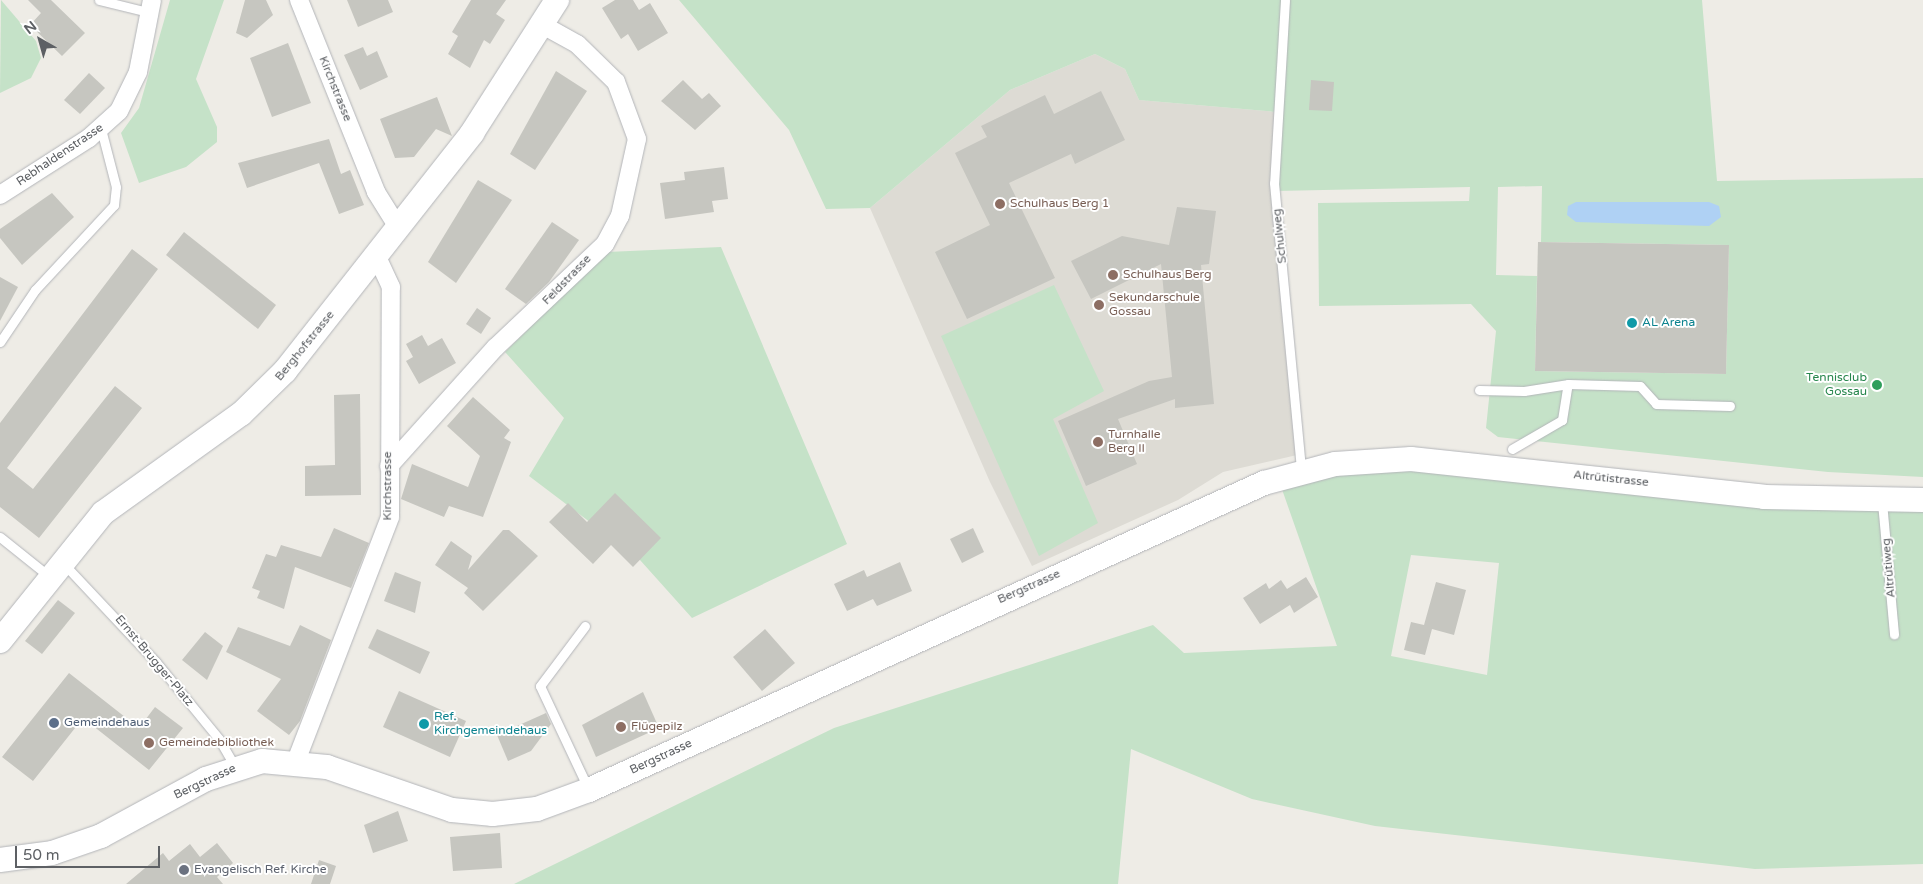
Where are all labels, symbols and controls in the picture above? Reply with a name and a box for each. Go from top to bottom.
north arrow [15,15,65,65]
text: N [21,18,40,38]
street label: Kirchstrasse [315,54,355,124]
street label: Rebhaldenstrasse [14,121,106,189]
place label: Schulhaus Berg 1 [1010,197,1109,211]
marker: Schulhaus Berg 1 [994,198,1006,210]
street label: Schulweg [1270,208,1290,264]
street label: Feldstrasse [540,252,594,308]
place label: Schulhaus Berg [1123,268,1212,282]
marker: Schulhaus Berg [1107,269,1119,281]
place label: Sekundarschule Gossau [1109,291,1200,319]
marker: Sekundarschule Gossau [1093,299,1105,311]
street label: Berghofstrasse [272,308,338,384]
place label: AL Arena [1642,316,1695,330]
marker: AL Arena [1626,317,1638,329]
place label: Tennisclub Gossau [1806,371,1867,399]
marker: Tennisclub Gossau [1871,379,1883,391]
place label: Turnhalle Berg II [1108,428,1161,456]
marker: Turnhalle Berg II [1092,436,1104,448]
street label: Kirchstrasse [381,451,395,521]
street label: Altrütistrasse [1573,468,1649,490]
street label: Altrütiweg [1879,538,1899,598]
street label: Bergstrasse [995,567,1063,607]
street label: Ernst-Brugger-Platz [112,613,196,709]
place label: Ref. Kirchgemeindehaus [434,710,547,738]
place label: Gemeindehaus [64,716,149,730]
marker: Gemeindehaus [48,717,60,729]
marker: Ref. Kirchgemeindehaus [418,718,430,730]
place label: Flügepilz [631,720,682,734]
marker: Flügepilz [615,721,627,733]
place label: Gemeindebibliothek [159,736,274,750]
street label: Bergstrasse [628,736,694,778]
marker: Gemeindebibliothek [143,737,155,749]
street label: Bergstrasse [172,761,238,803]
scale bar [18,836,162,868]
text: 50 m [23,846,60,864]
place label: Evangelisch Ref. Kirche [194,863,326,877]
marker: Evangelisch Ref. Kirche [178,864,190,876]

